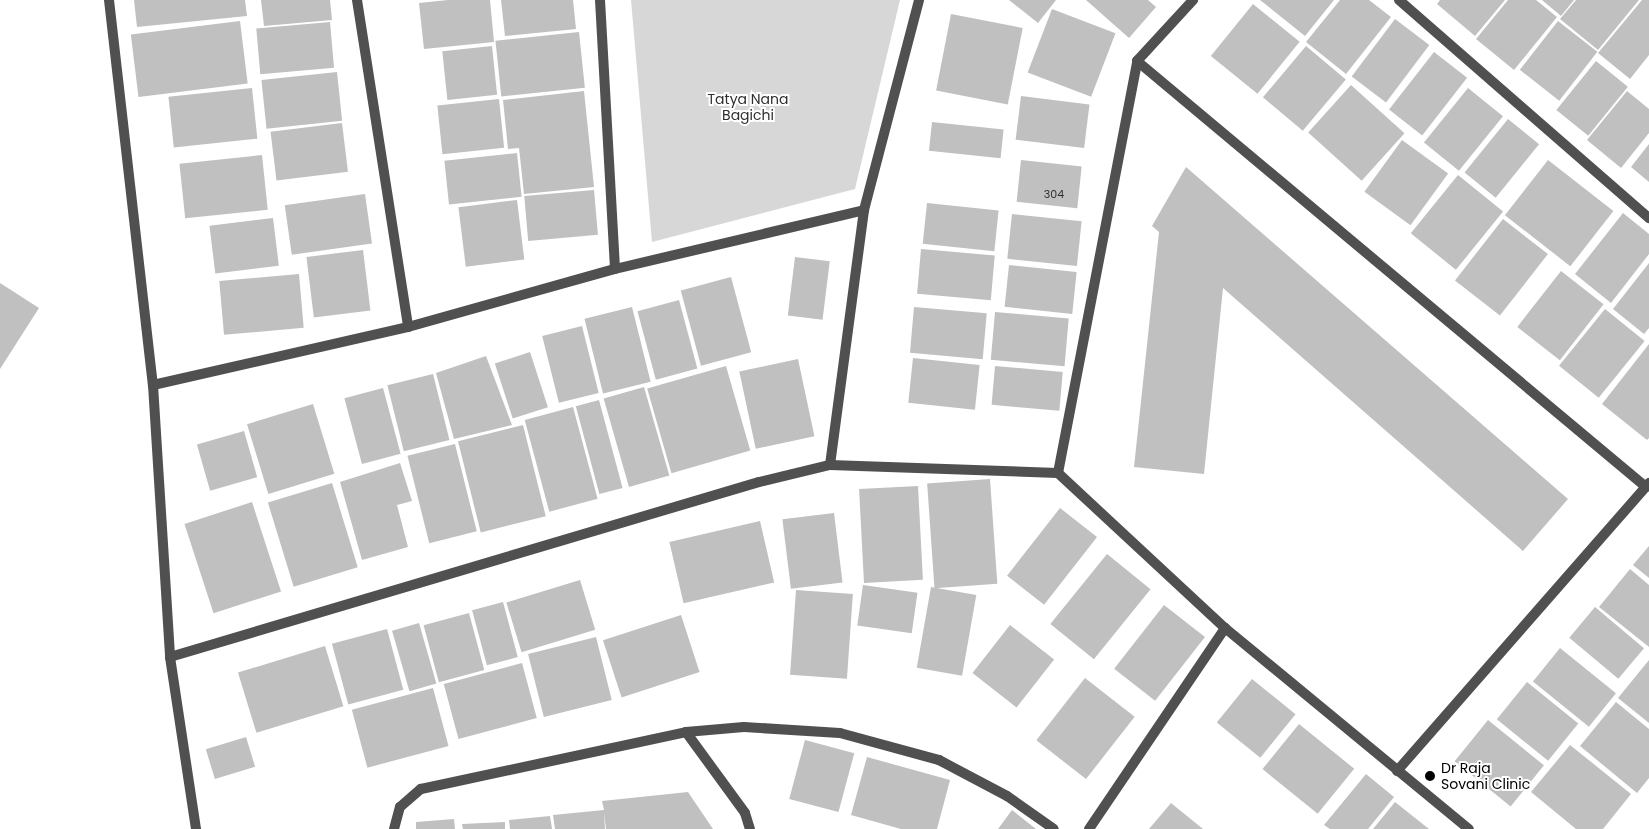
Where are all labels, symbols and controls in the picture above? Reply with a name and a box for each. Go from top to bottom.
park label: Tatya Nana Bagichi [708,91,788,124]
house number: 304 [1044,187,1064,201]
place label: Dr Raja Sovani Clinic [1441,760,1530,792]
marker: Dr Raja Sovani Clinic [1423,769,1437,783]

